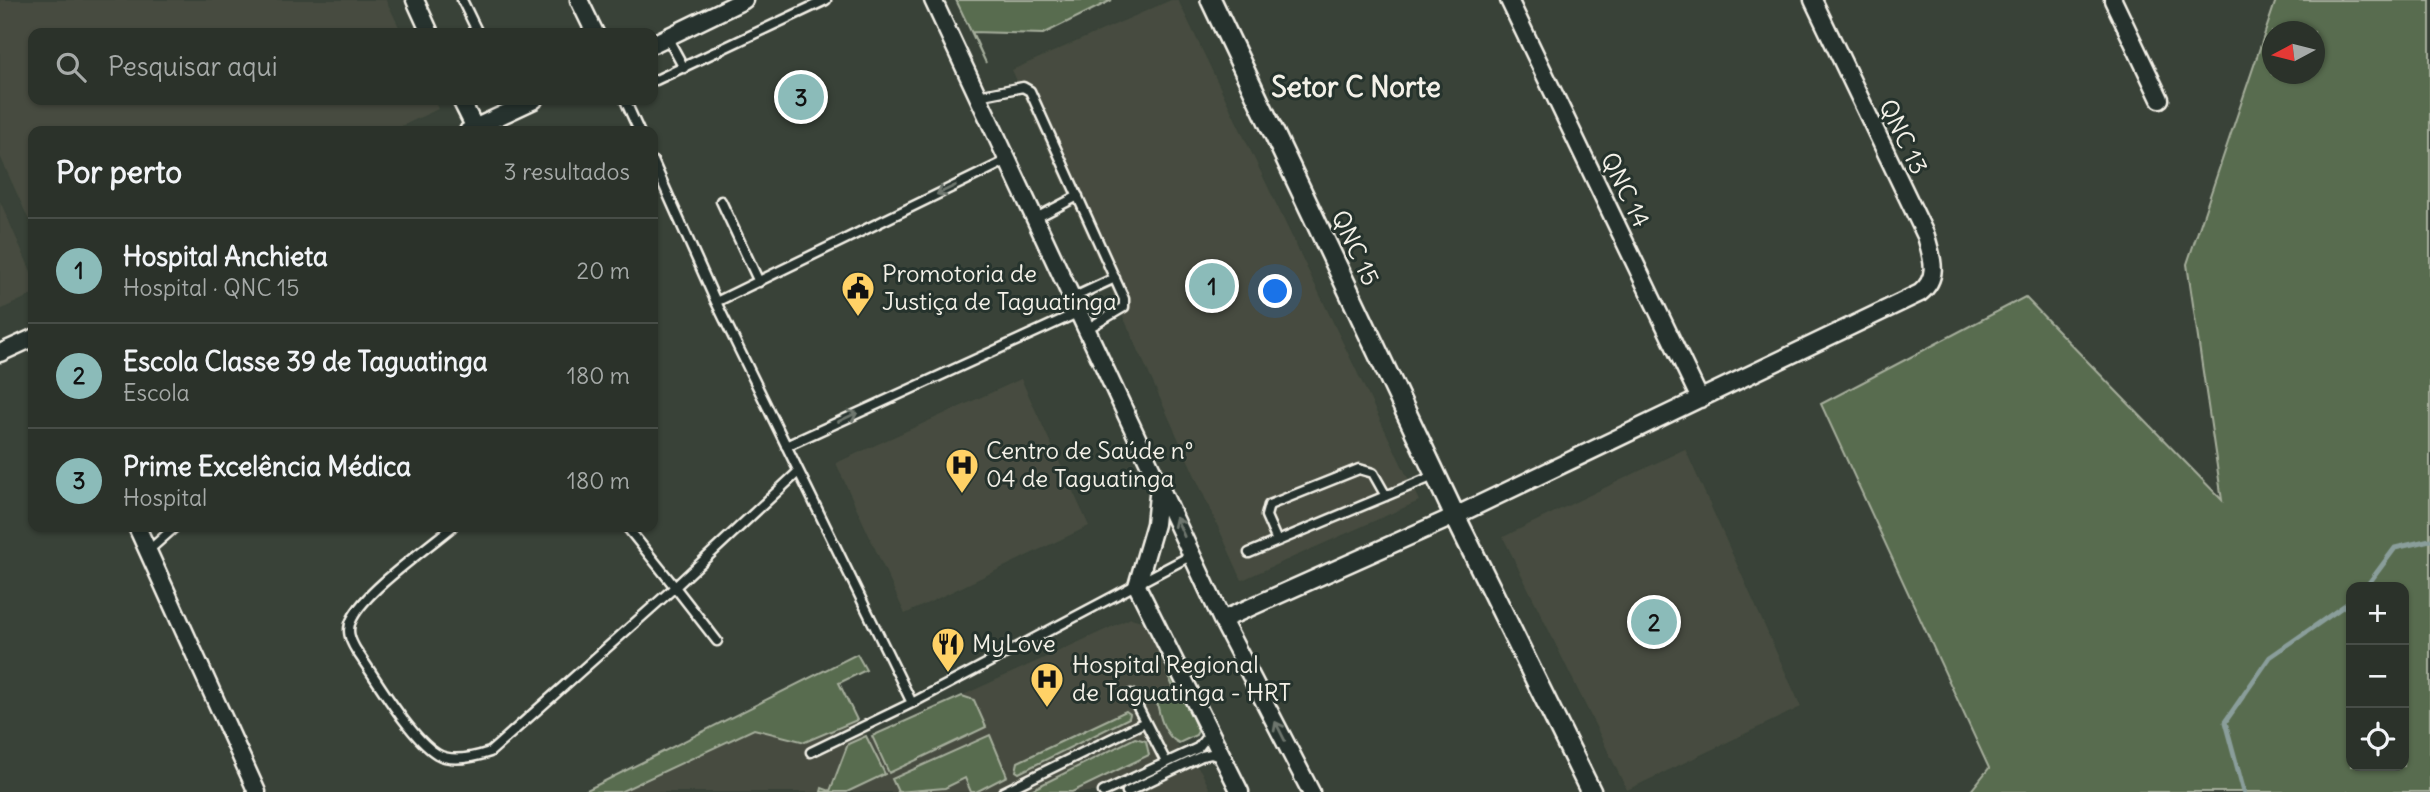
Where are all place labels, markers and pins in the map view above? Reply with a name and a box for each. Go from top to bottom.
pin: 3 [778,71,824,123]
place label: Promotoria de Justiça de Taguatinga [882,258,1117,316]
pin: 1 [1189,260,1235,312]
public building icon: Promotoria de Justiça de Taguatinga [839,269,877,318]
place label: Centro de Saúde nº 04 de Taguatinga [986,435,1193,493]
hospital icon: Centro de Saúde nº 04 de Taguatinga [943,446,981,495]
pin: 2 [1631,596,1677,648]
restaurant icon: MyLove [929,625,967,674]
place label: MyLove [972,628,1056,658]
place label: Hospital Regional de Taguatinga - HRT [1072,649,1291,707]
hospital icon: Hospital Regional de Taguatinga - HRT [1028,660,1066,709]

